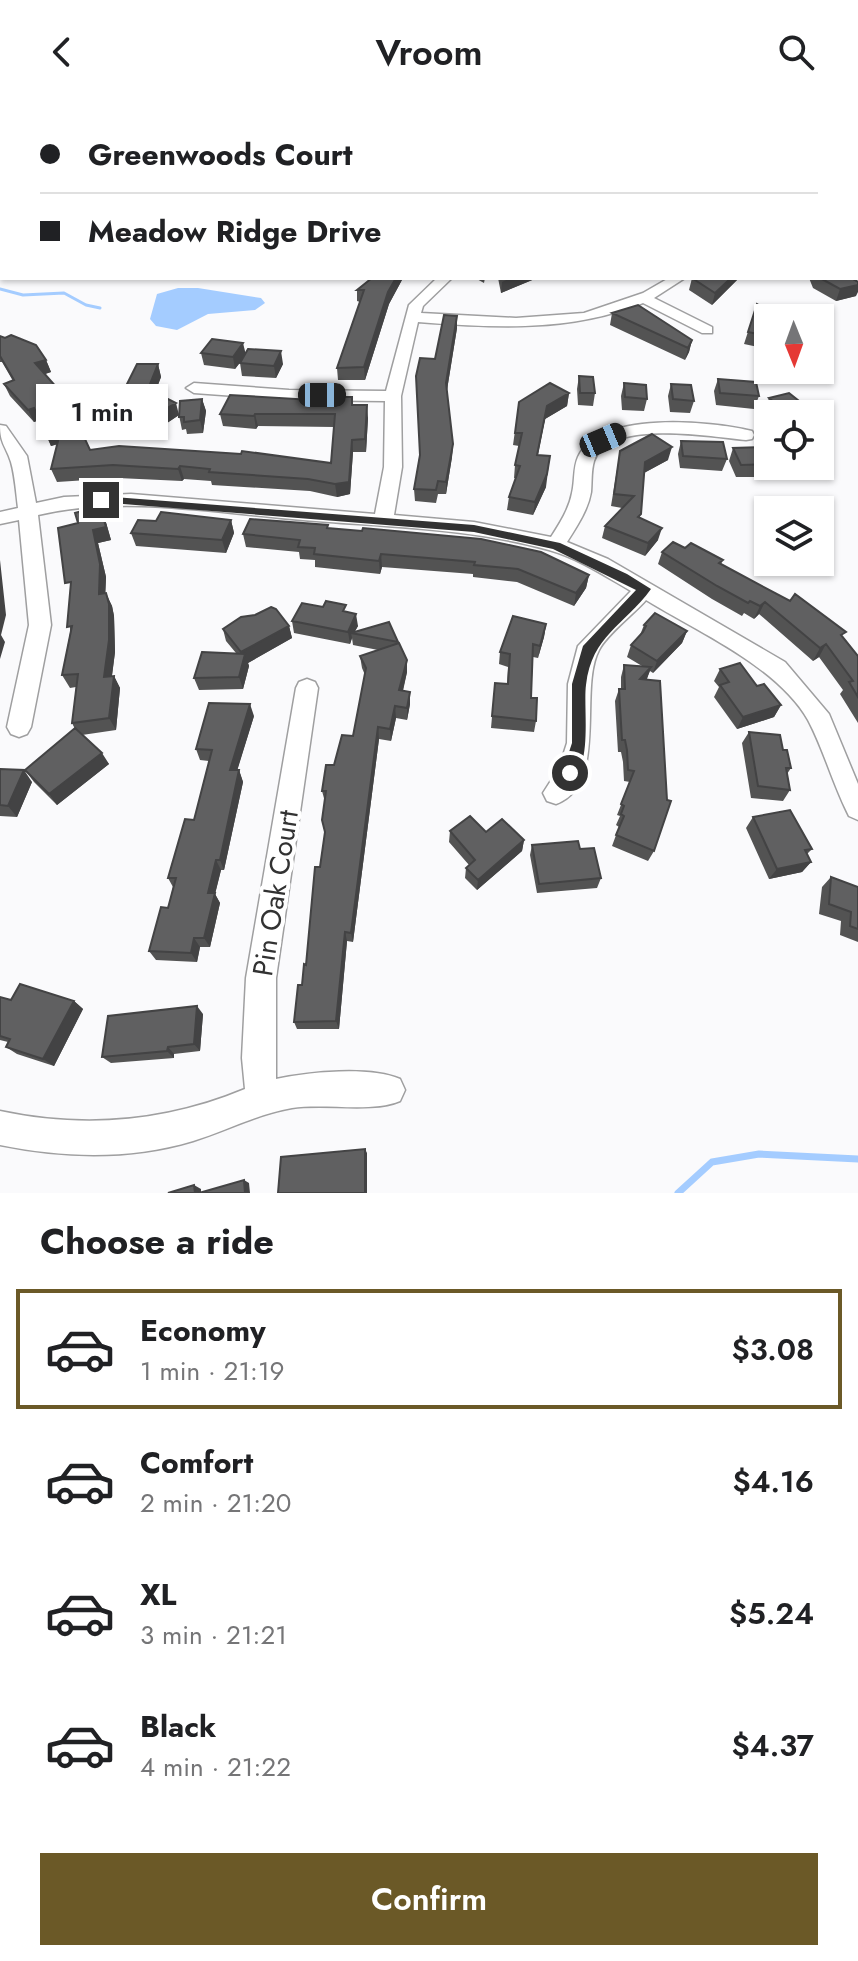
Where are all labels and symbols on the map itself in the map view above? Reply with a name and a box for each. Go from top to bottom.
north arrow [754,304,834,384]
car [298,383,346,407]
callout: 1 min [35,384,167,440]
car [576,420,630,460]
route end [83,482,119,518]
route start [552,755,588,791]
street label: Pin Oak Court [242,807,309,979]

